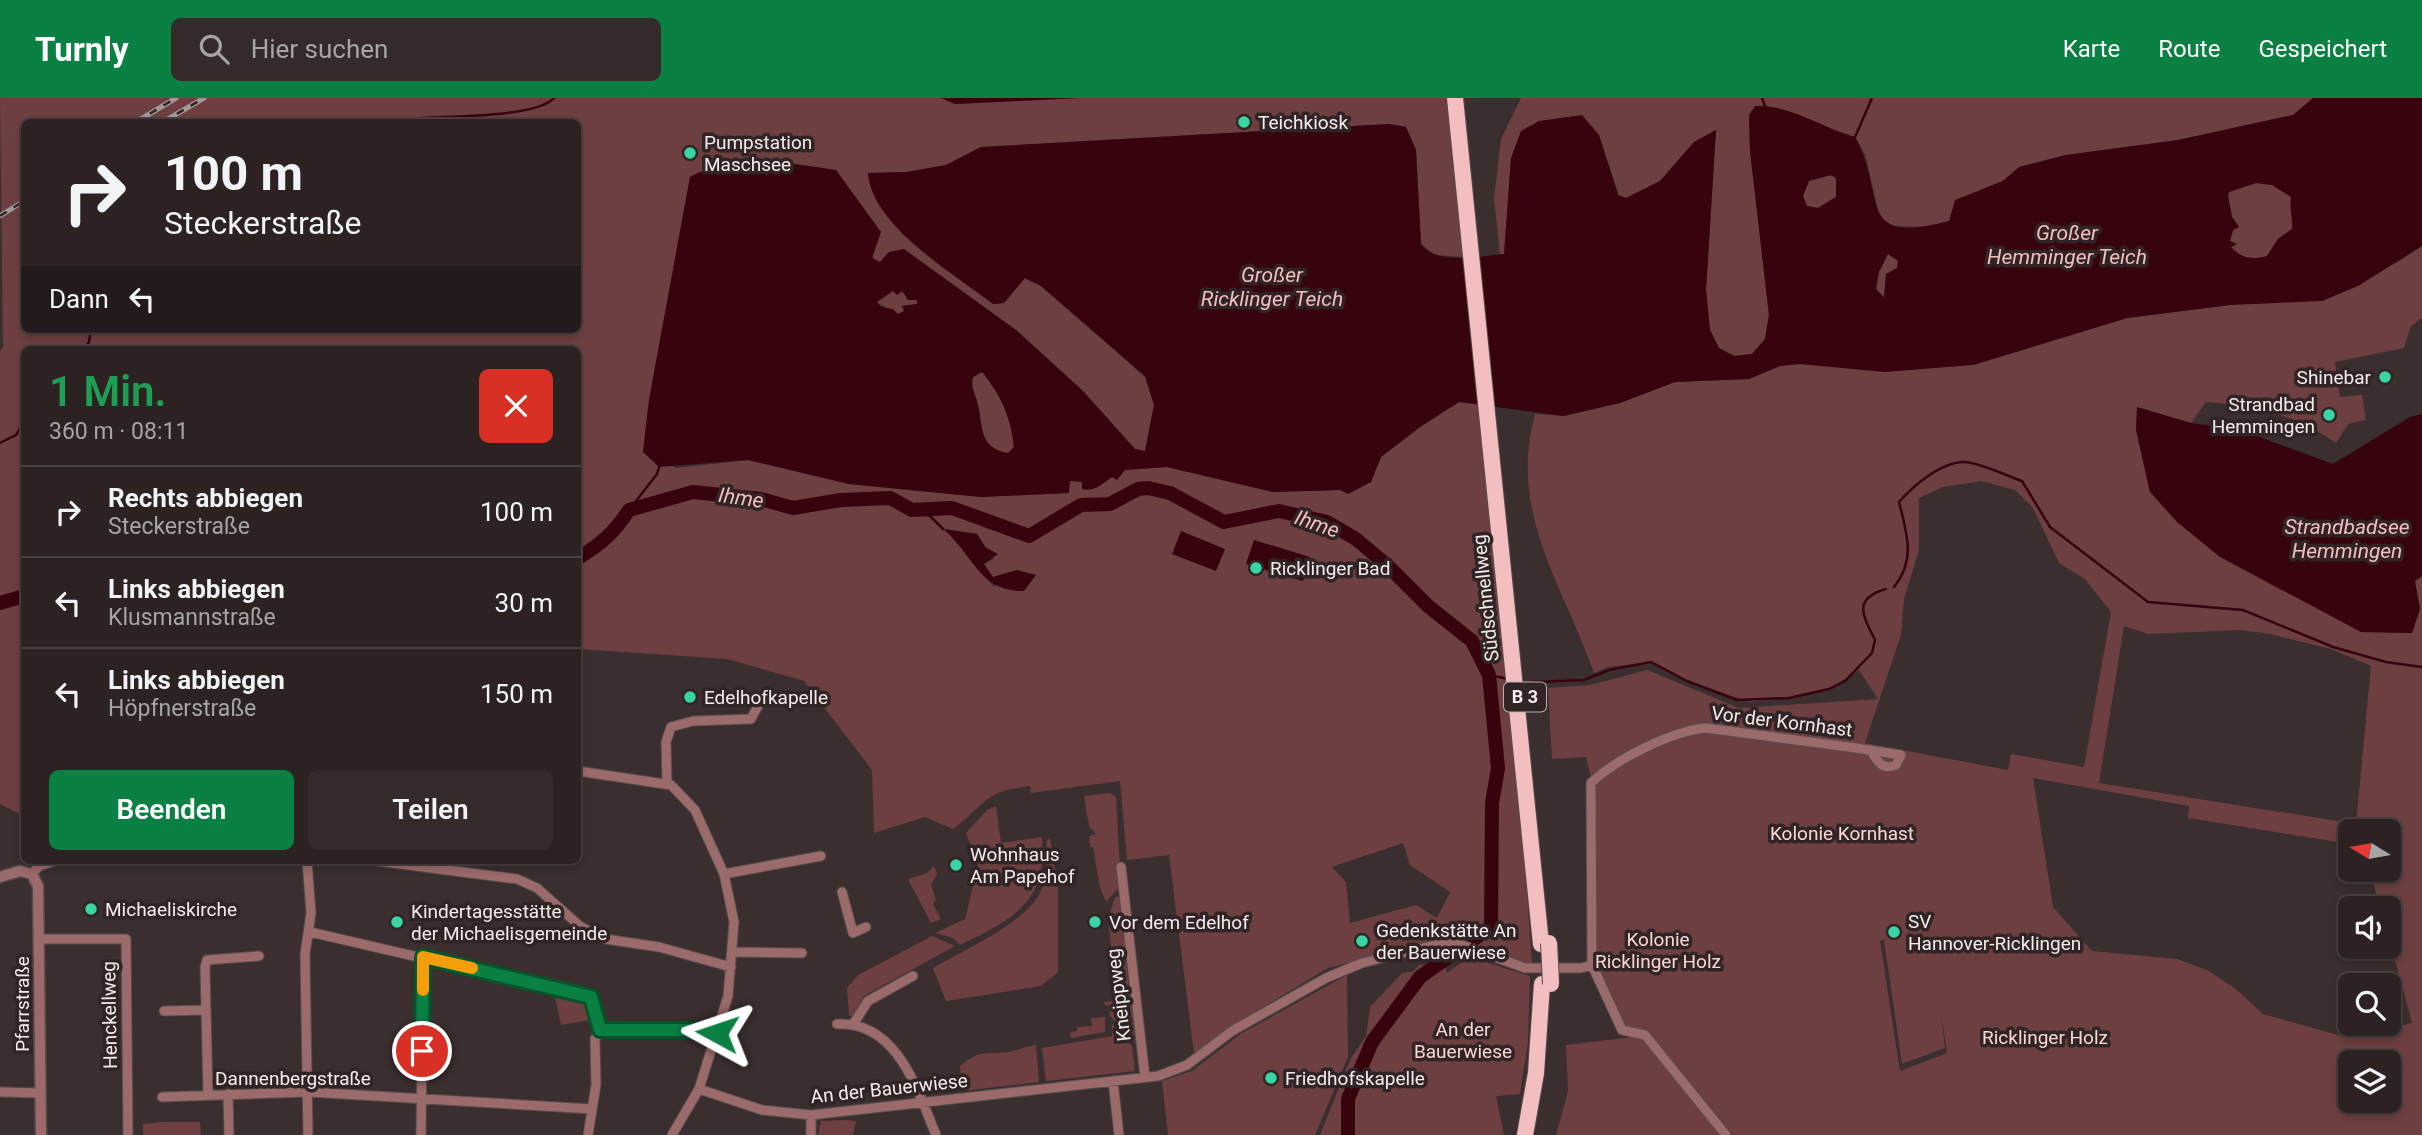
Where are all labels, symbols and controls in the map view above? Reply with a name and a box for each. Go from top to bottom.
search box [171,18,661,81]
text: Turnly [35,30,129,69]
icon: search [195,30,233,68]
text: Hier suchen [251,34,388,64]
text: Karte [2063,35,2120,63]
text: Route [2158,35,2220,63]
text: Gespeichert [2258,35,2387,63]
place label: Teichkiosk [1258,111,1348,134]
marker: Teichkiosk [1236,114,1252,130]
place label: Pumpstation Maschsee [704,131,812,176]
text: 100 m [164,145,303,202]
marker: Pumpstation Maschsee [682,145,698,161]
icon: right [49,147,140,238]
text: Steckerstraße [164,204,362,242]
water label: Großer Hemminger Teich [1987,221,2147,269]
water label: Großer Ricklinger Teich [1201,263,1343,311]
icon: left [123,280,161,318]
text: Dann [49,284,109,314]
place label: Shinebar [2297,366,2372,389]
text: 1 Min. [49,367,167,416]
button: close [479,369,553,443]
marker: Shinebar [2377,369,2393,385]
place label: Strandbad Hemmingen [2212,393,2315,438]
marker: Strandbad Hemmingen [2321,407,2337,423]
text: 360 m · 08:11 [49,418,188,445]
text: Rechts abbiegen [108,483,303,513]
water label: Ihme [717,483,765,513]
icon: right [49,493,87,531]
text: 100 m [480,497,553,527]
water label: Ihme [1292,505,1343,543]
text: Steckerstraße [108,513,250,540]
water label: Strandbadsee Hemmingen [2284,515,2410,563]
street label: Südschnellweg [1467,533,1504,663]
place label: Ricklinger Bad [1270,557,1390,580]
marker: Ricklinger Bad [1248,560,1264,576]
text: Links abbiegen [108,574,285,604]
icon: left [49,584,87,622]
text: 30 m [495,588,553,618]
text: Klusmannstraße [108,604,276,631]
text: Links abbiegen [108,665,285,695]
icon: left [49,675,87,713]
text: 150 m [480,679,553,709]
road number: B 3 [1504,682,1546,712]
place label: Edelhofkapelle [704,686,828,709]
marker: Edelhofkapelle [682,689,698,705]
text: Höpfnerstraße [108,695,256,722]
street label: Vor der Kornhast [1710,701,1854,742]
button: Beenden [49,770,294,850]
button: Teilen [308,770,553,850]
north arrow [2338,819,2401,882]
map controls [2338,819,2401,1113]
park label: Kolonie Kornhast [1770,822,1914,845]
place label: Wohnhaus Am Papehof [970,843,1075,888]
marker: Wohnhaus Am Papehof [948,857,964,873]
button: sound [2338,896,2401,959]
place label: Michaeliskirche [105,898,237,921]
place label: Kindertagesstätte der Michaelisgemeinde [411,900,607,945]
marker: Michaeliskirche [83,901,99,917]
place label: SV Hannover-Ricklingen [1908,910,2081,955]
place label: Vor dem Edelhof [1109,911,1249,934]
marker: Kindertagesstätte der Michaelisgemeinde [389,914,405,930]
marker: Vor dem Edelhof [1087,914,1103,930]
place label: Gedenkstätte An der Bauerwiese [1376,919,1516,964]
marker: SV Hannover-Ricklingen [1886,924,1902,940]
park label: Kolonie Ricklinger Holz [1595,928,1721,973]
marker: Gedenkstätte An der Bauerwiese [1354,933,1370,949]
street label: Kneippweg [1101,947,1136,1043]
street label: Pfarrstraße [11,956,34,1052]
street label: Henckellweg [97,961,122,1069]
button: search [2338,973,2401,1036]
position arrow [680,996,754,1070]
park label: An der Bauerwiese [1414,1018,1512,1063]
pin [392,1021,452,1081]
park label: Ricklinger Holz [1982,1026,2108,1049]
icon: arrive [403,1032,441,1070]
button: layers [2338,1050,2401,1113]
street label: Dannenbergstraße [215,1067,371,1090]
place label: Friedhofskapelle [1285,1067,1425,1090]
street label: An der Bauerwiese [809,1069,969,1108]
marker: Friedhofskapelle [1263,1070,1279,1086]

